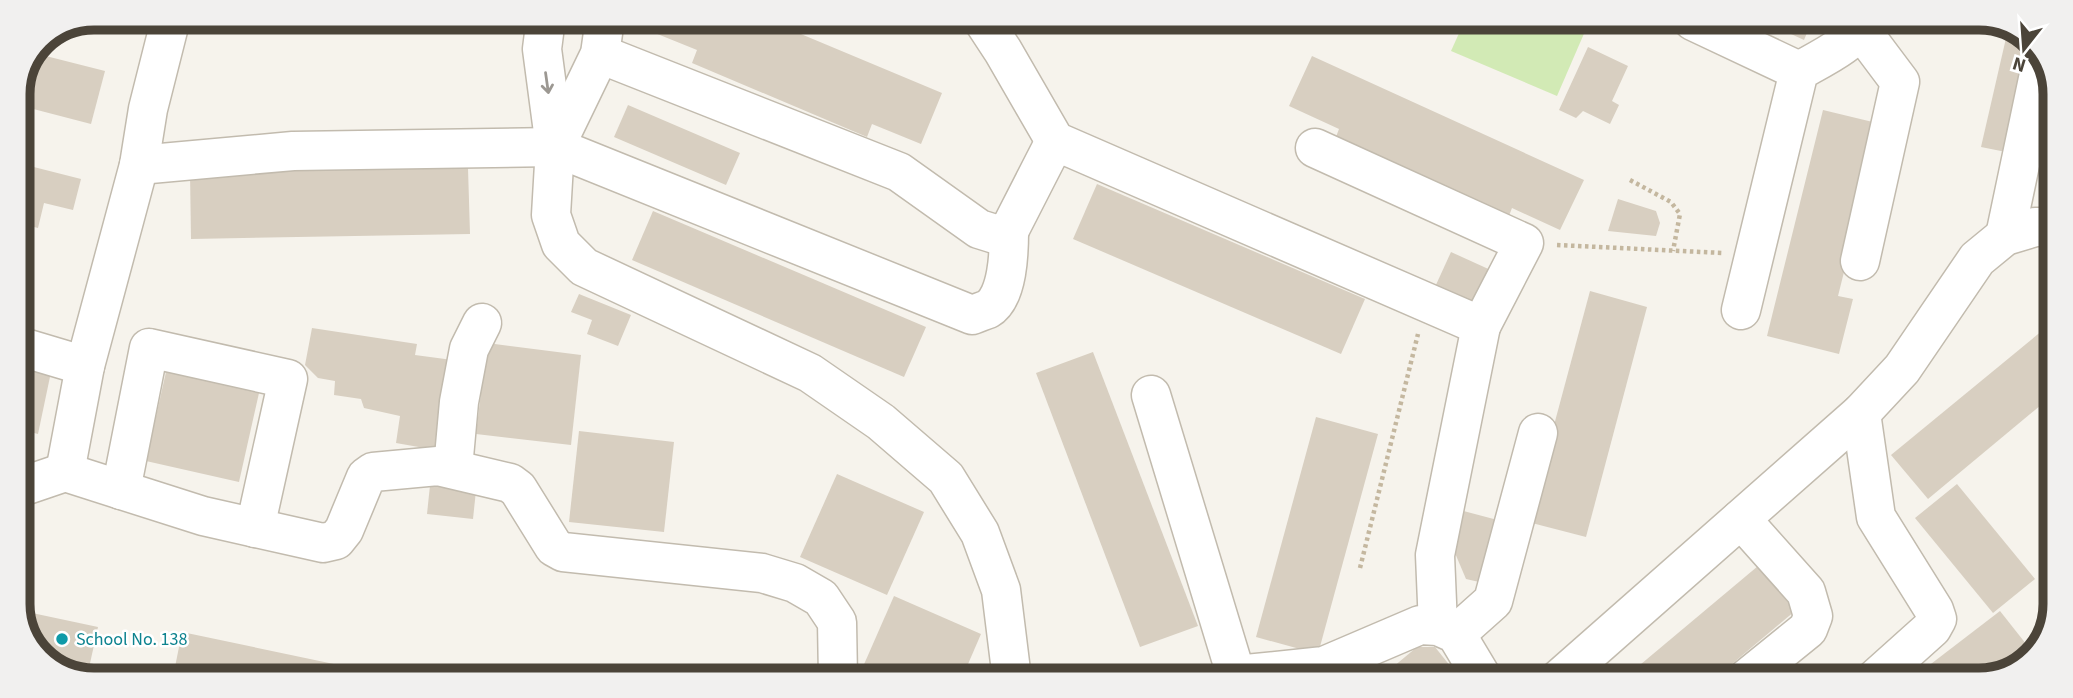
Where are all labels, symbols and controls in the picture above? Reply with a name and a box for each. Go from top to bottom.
north arrow [1989,14,2059,84]
text: N [2009,49,2029,79]
one-way arrow [540,71,553,93]
place label: School No. 138 [76,627,188,652]
marker: School No. 138 [54,631,70,647]

